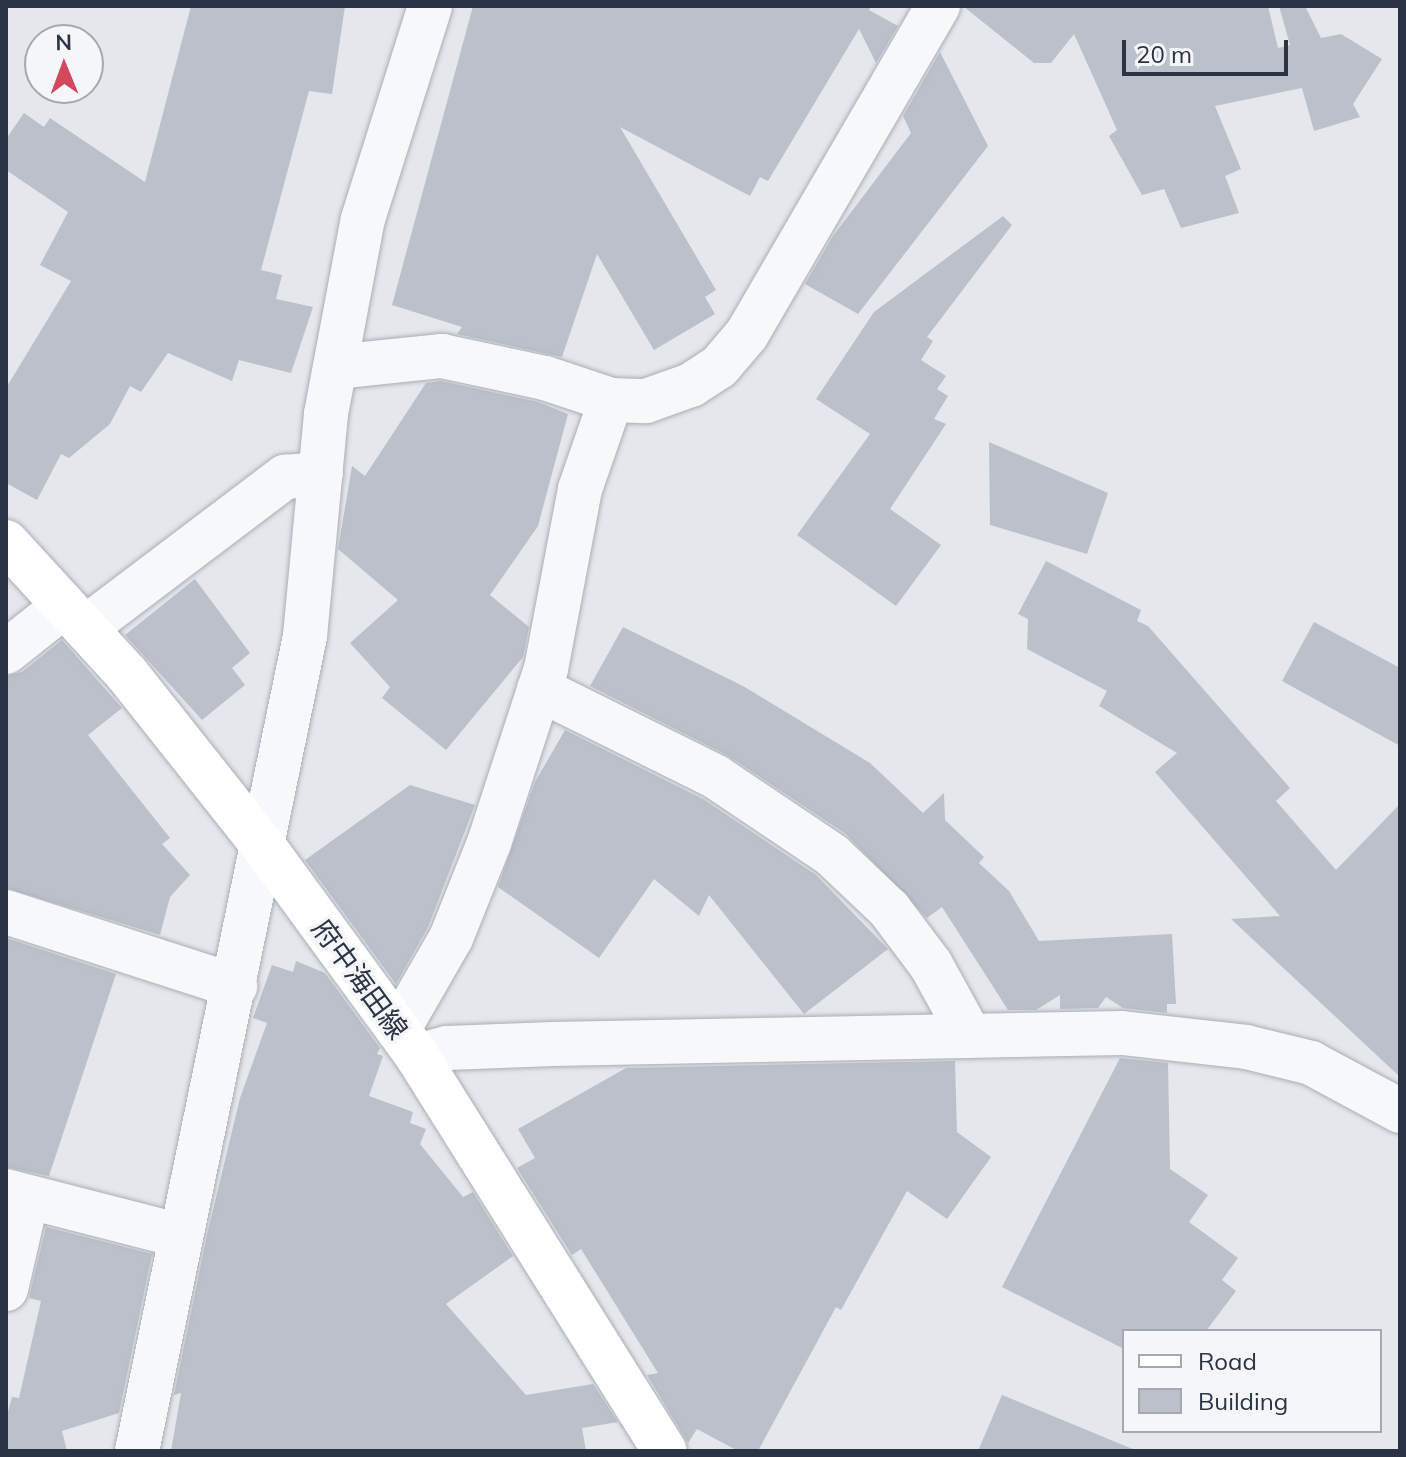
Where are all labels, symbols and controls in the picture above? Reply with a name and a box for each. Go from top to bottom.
north arrow [24,24,104,104]
scale bar [1126,24,1292,74]
text: N [55,28,72,56]
text: 20 m [1136,39,1192,69]
street label: 府中海田線 [305,912,415,1046]
legend [1122,1329,1382,1433]
text: Road [1198,1346,1257,1376]
text: Building [1198,1386,1288,1416]

